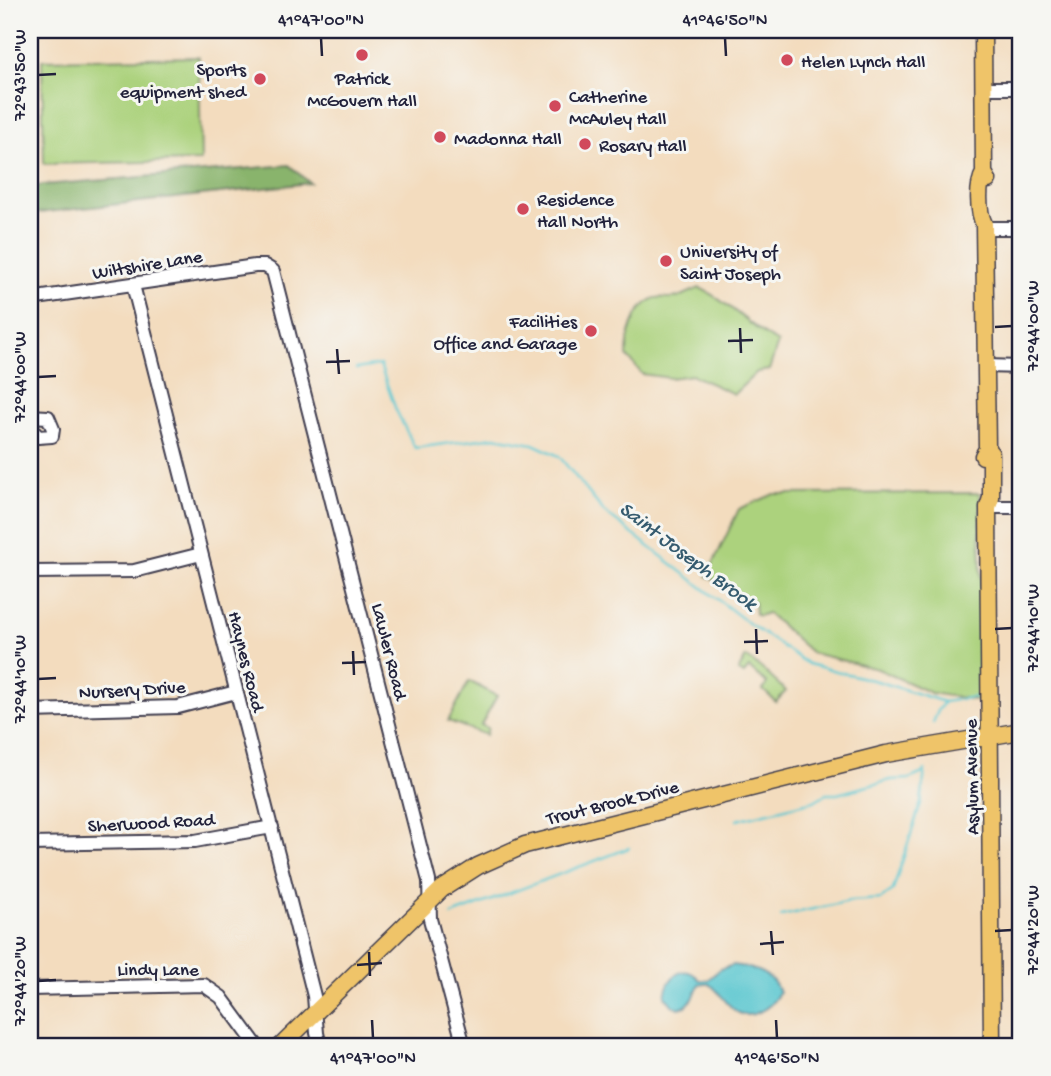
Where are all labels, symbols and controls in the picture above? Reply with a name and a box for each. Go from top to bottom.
text: 41°47'00"N [278,11,364,32]
text: 41°46'50"N [682,11,768,32]
text: 72°43'50"W [11,29,32,122]
marker: Patrick McGovern Hall [354,47,370,63]
marker: Helen Lynch Hall [779,52,795,68]
place label: Helen Lynch Hall [801,52,925,75]
place label: Sports equipment shed [120,60,248,105]
place label: Patrick McGovern Hall [307,69,417,114]
marker: Sports equipment shed [252,71,268,87]
place label: Catherine McAuley Hall [569,87,666,132]
marker: Catherine McAuley Hall [547,98,563,114]
marker: Madonna Hall [432,129,448,145]
place label: Madonna Hall [454,129,562,152]
marker: Rosary Hall [577,136,593,152]
place label: Rosary Hall [599,136,687,159]
place label: Residence Hall North [537,190,618,235]
marker: Residence Hall North [515,201,531,217]
place label: University of Saint Joseph [680,242,781,287]
street label: Wiltshire Lane [91,246,204,286]
marker: University of Saint Joseph [658,253,674,269]
text: 72°44'00"W [1024,280,1045,373]
place label: Facilities Office and Garage [433,312,578,357]
marker: Facilities Office and Garage [583,323,599,339]
text: 72°44'00"W [11,331,32,424]
water label: Saint Joseph Brook [613,498,763,619]
text: 72°44'10"W [1024,584,1045,673]
street label: Lawler Road [364,601,411,704]
street label: Haynes Road [221,609,269,716]
text: 72°44'10"W [11,635,32,724]
street label: Nursery Drive [78,677,186,706]
street label: Asylum Avenue [961,719,986,835]
street label: Trout Brook Drive [543,777,682,832]
street label: Sherwood Road [87,810,217,839]
text: 72°44'20"W [1024,885,1045,976]
text: 72°44'20"W [11,936,32,1027]
street label: Lindy Lane [117,960,199,983]
text: 41°47'00"N [330,1049,416,1070]
text: 41°46'50"N [734,1049,820,1070]

